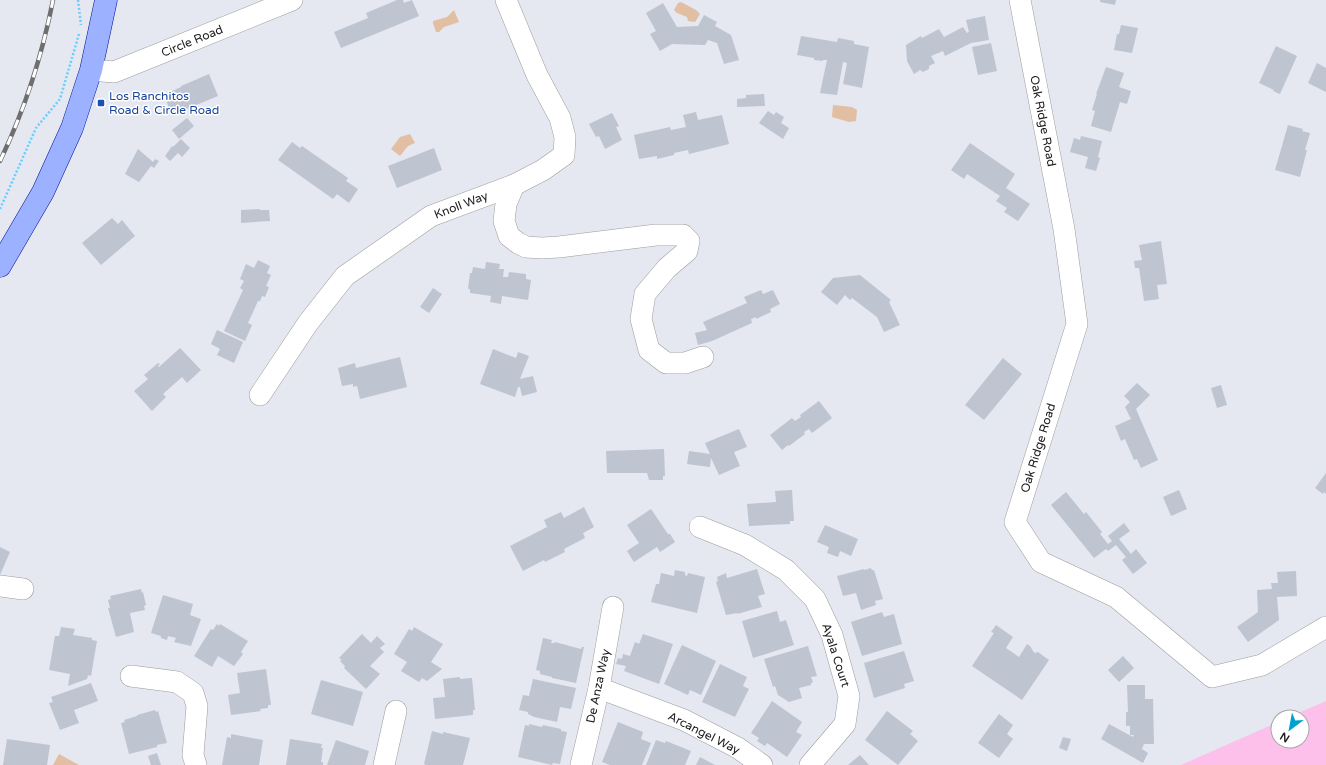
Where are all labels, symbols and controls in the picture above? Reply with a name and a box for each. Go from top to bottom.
street label: Circle Road [159,22,225,60]
street label: Oak Ridge Road [1027,74,1059,168]
place label: Los Ranchitos Road & Circle Road [109,89,219,117]
marker: Los Ranchitos Road & Circle Road [96,98,106,108]
street label: Knoll Way [432,188,490,222]
street label: Oak Ridge Road [1018,402,1058,494]
street label: Ayala Court [819,621,853,689]
street label: De Anza Way [583,647,613,724]
street label: Arcangel Way [666,709,743,757]
north arrow [1270,709,1310,749]
text: N [1278,729,1292,745]

